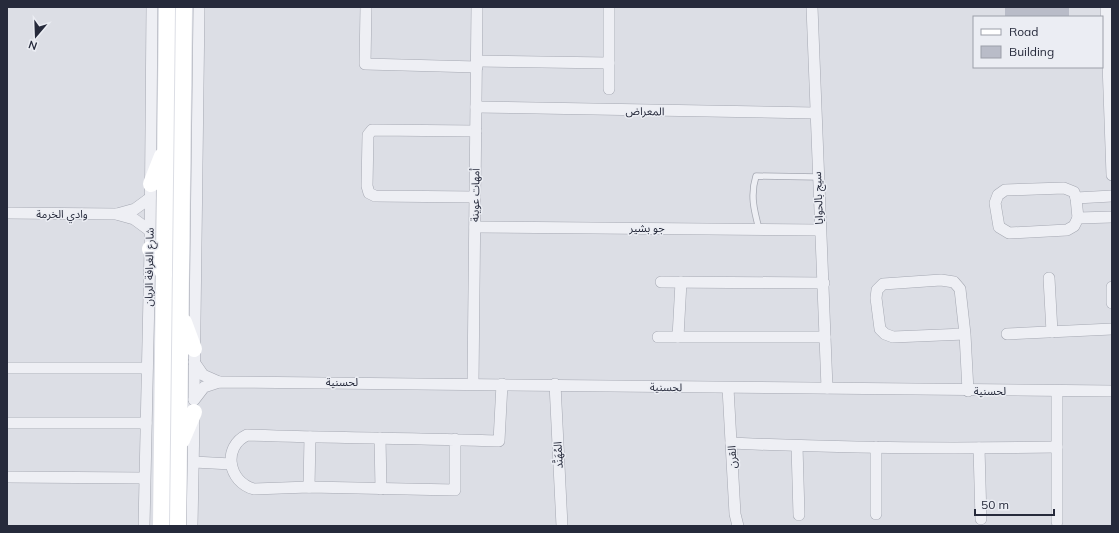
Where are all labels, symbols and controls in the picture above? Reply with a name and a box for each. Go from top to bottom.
north arrow [16,16,56,56]
legend [973,16,1103,68]
text: Road [1009,24,1038,39]
text: N [27,37,39,53]
text: Building [1009,44,1054,59]
street label: المعراض [626,104,664,118]
street label: أمهات عوينة [468,168,483,222]
street label: سيج بالحوايا [810,171,827,225]
street label: وادي الخرمة [36,207,88,224]
street label: جو بشير [628,221,665,235]
street label: شارع الغرافة الريان [141,227,158,307]
street label: لحسنية [326,375,358,389]
street label: لحسنية [650,380,682,394]
street label: لحسنية [974,384,1006,398]
street label: المُهَنَّد [550,441,566,469]
street label: القرن [724,445,740,469]
scale bar [975,491,1054,517]
text: 50 m [981,497,1009,512]

